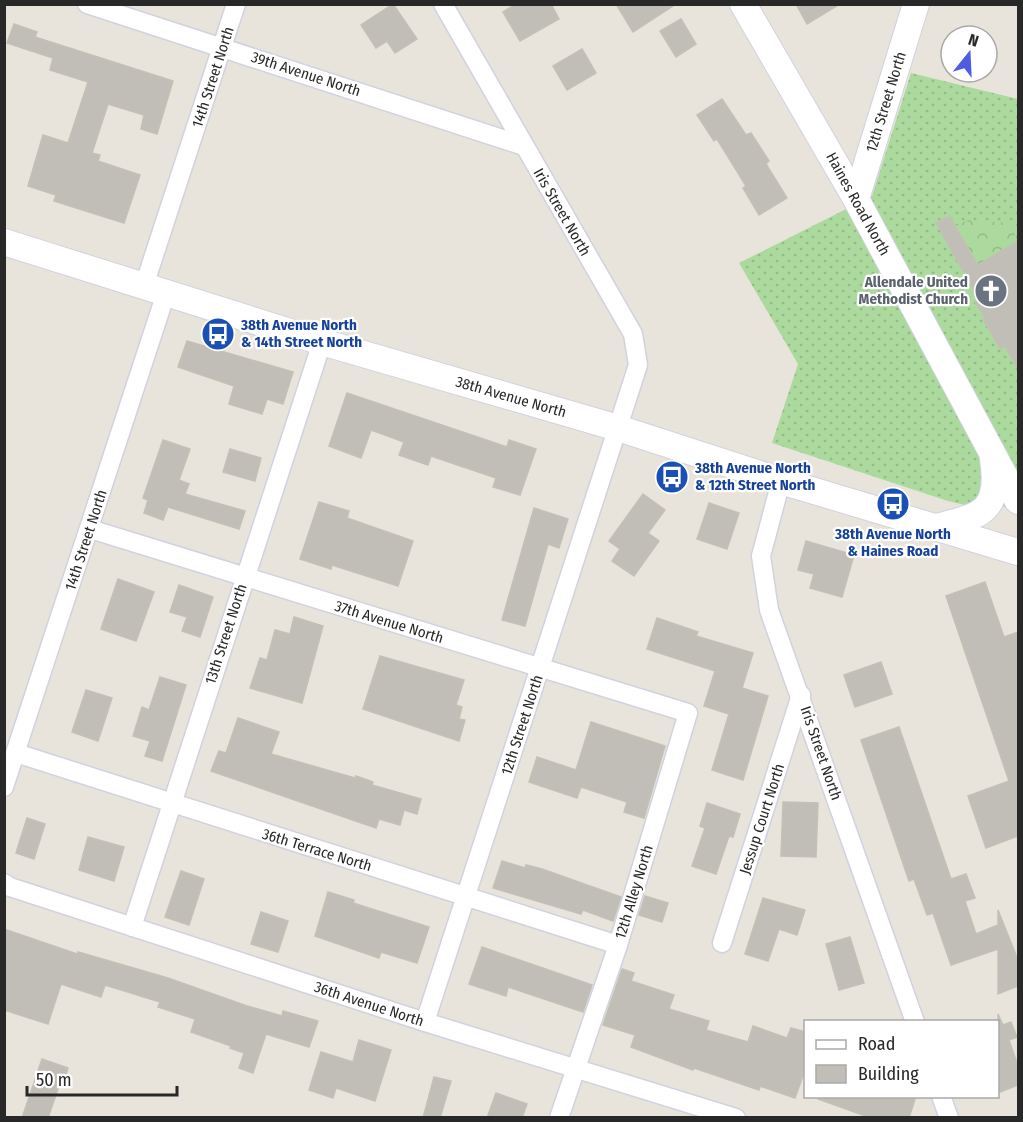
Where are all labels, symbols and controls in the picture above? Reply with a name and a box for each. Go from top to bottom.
street label: 14th Street North [188,24,238,130]
north arrow [939,24,999,84]
text: N [966,30,981,51]
street label: 39th Avenue North [249,48,363,100]
street label: 12th Street North [862,50,910,154]
street label: Haines Road North [822,149,894,259]
street label: Iris Street North [530,165,594,259]
place label: Allendale United Methodist Church [859,273,968,308]
church icon: Allendale United Methodist Church [973,273,1009,309]
bus stop icon: 38th Avenue North & 14th Street North [200,316,236,352]
place label: 38th Avenue North & 14th Street North [240,316,362,351]
street label: 38th Avenue North [454,373,568,421]
bus stop icon: 38th Avenue North & 12th Street North [654,459,690,495]
place label: 38th Avenue North & 12th Street North [694,459,816,494]
bus stop icon: 38th Avenue North & Haines Road [875,486,911,522]
street label: 14th Street North [61,487,111,593]
place label: 38th Avenue North & Haines Road [834,525,951,560]
street label: 13th Street North [201,582,251,686]
street label: 37th Avenue North [332,597,446,647]
street label: 12th Street North [497,673,547,777]
street label: Iris Street North [796,704,846,802]
street label: Jessup Court North [736,761,788,877]
street label: 36th Terrace North [260,825,374,875]
street label: 12th Alley North [611,843,657,941]
street label: 36th Avenue North [312,978,426,1030]
legend [804,1020,999,1098]
text: Road [858,1033,895,1055]
scale bar [27,1059,177,1097]
text: Building [858,1063,919,1085]
text: 50 m [36,1069,72,1091]

